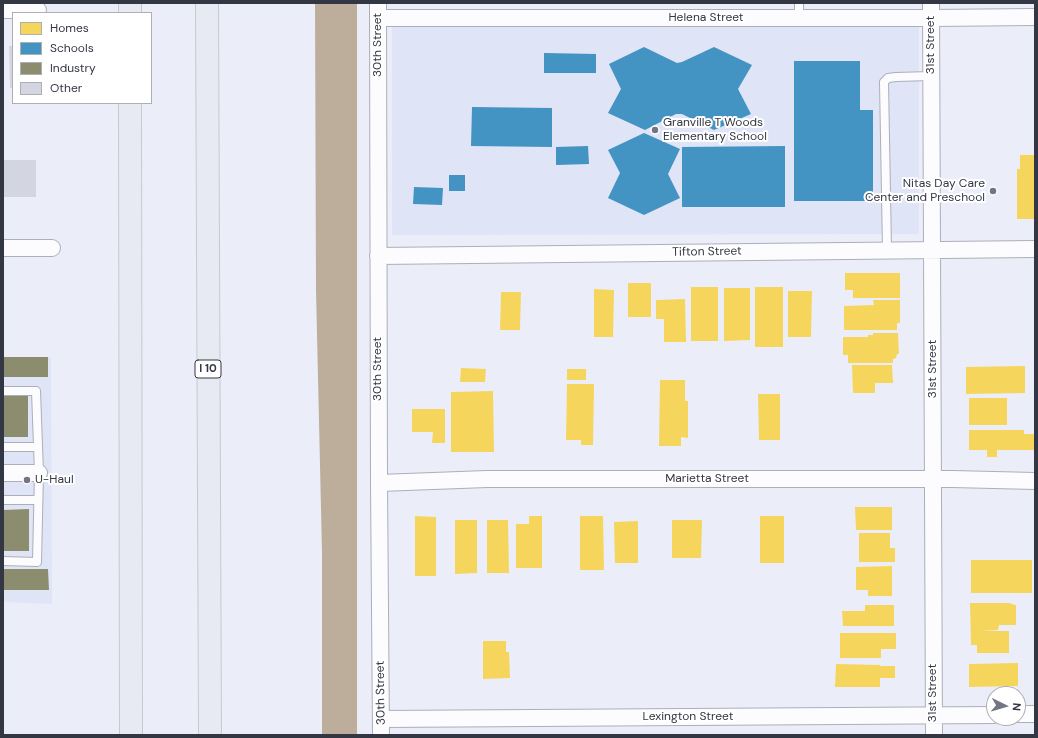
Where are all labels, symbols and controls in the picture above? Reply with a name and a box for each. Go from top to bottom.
street label: Helena Street [668,11,744,25]
legend [12,12,152,104]
street label: 30th Street [371,13,385,77]
street label: 31st Street [924,16,938,74]
text: Homes [50,20,89,36]
text: Schools [50,40,94,56]
text: Industry [50,60,96,76]
text: Other [50,80,82,96]
place label: Granville T Woods Elementary School [663,116,767,144]
marker: Granville T Woods Elementary School [650,125,660,135]
place label: Nitas Day Care Center and Preschool [865,177,985,205]
marker: Nitas Day Care Center and Preschool [988,186,998,196]
street label: Tifton Street [672,244,742,260]
street label: 30th Street [371,337,385,401]
street label: 31st Street [926,340,940,398]
road number: I 10 [195,360,221,378]
street label: Marietta Street [665,472,749,486]
place label: U-Haul [35,473,74,487]
marker: U-Haul [22,475,32,485]
street label: 30th Street [373,661,389,725]
street label: 31st Street [926,664,940,722]
north arrow [986,686,1026,726]
text: N [1010,702,1024,712]
street label: Lexington Street [643,710,733,724]

